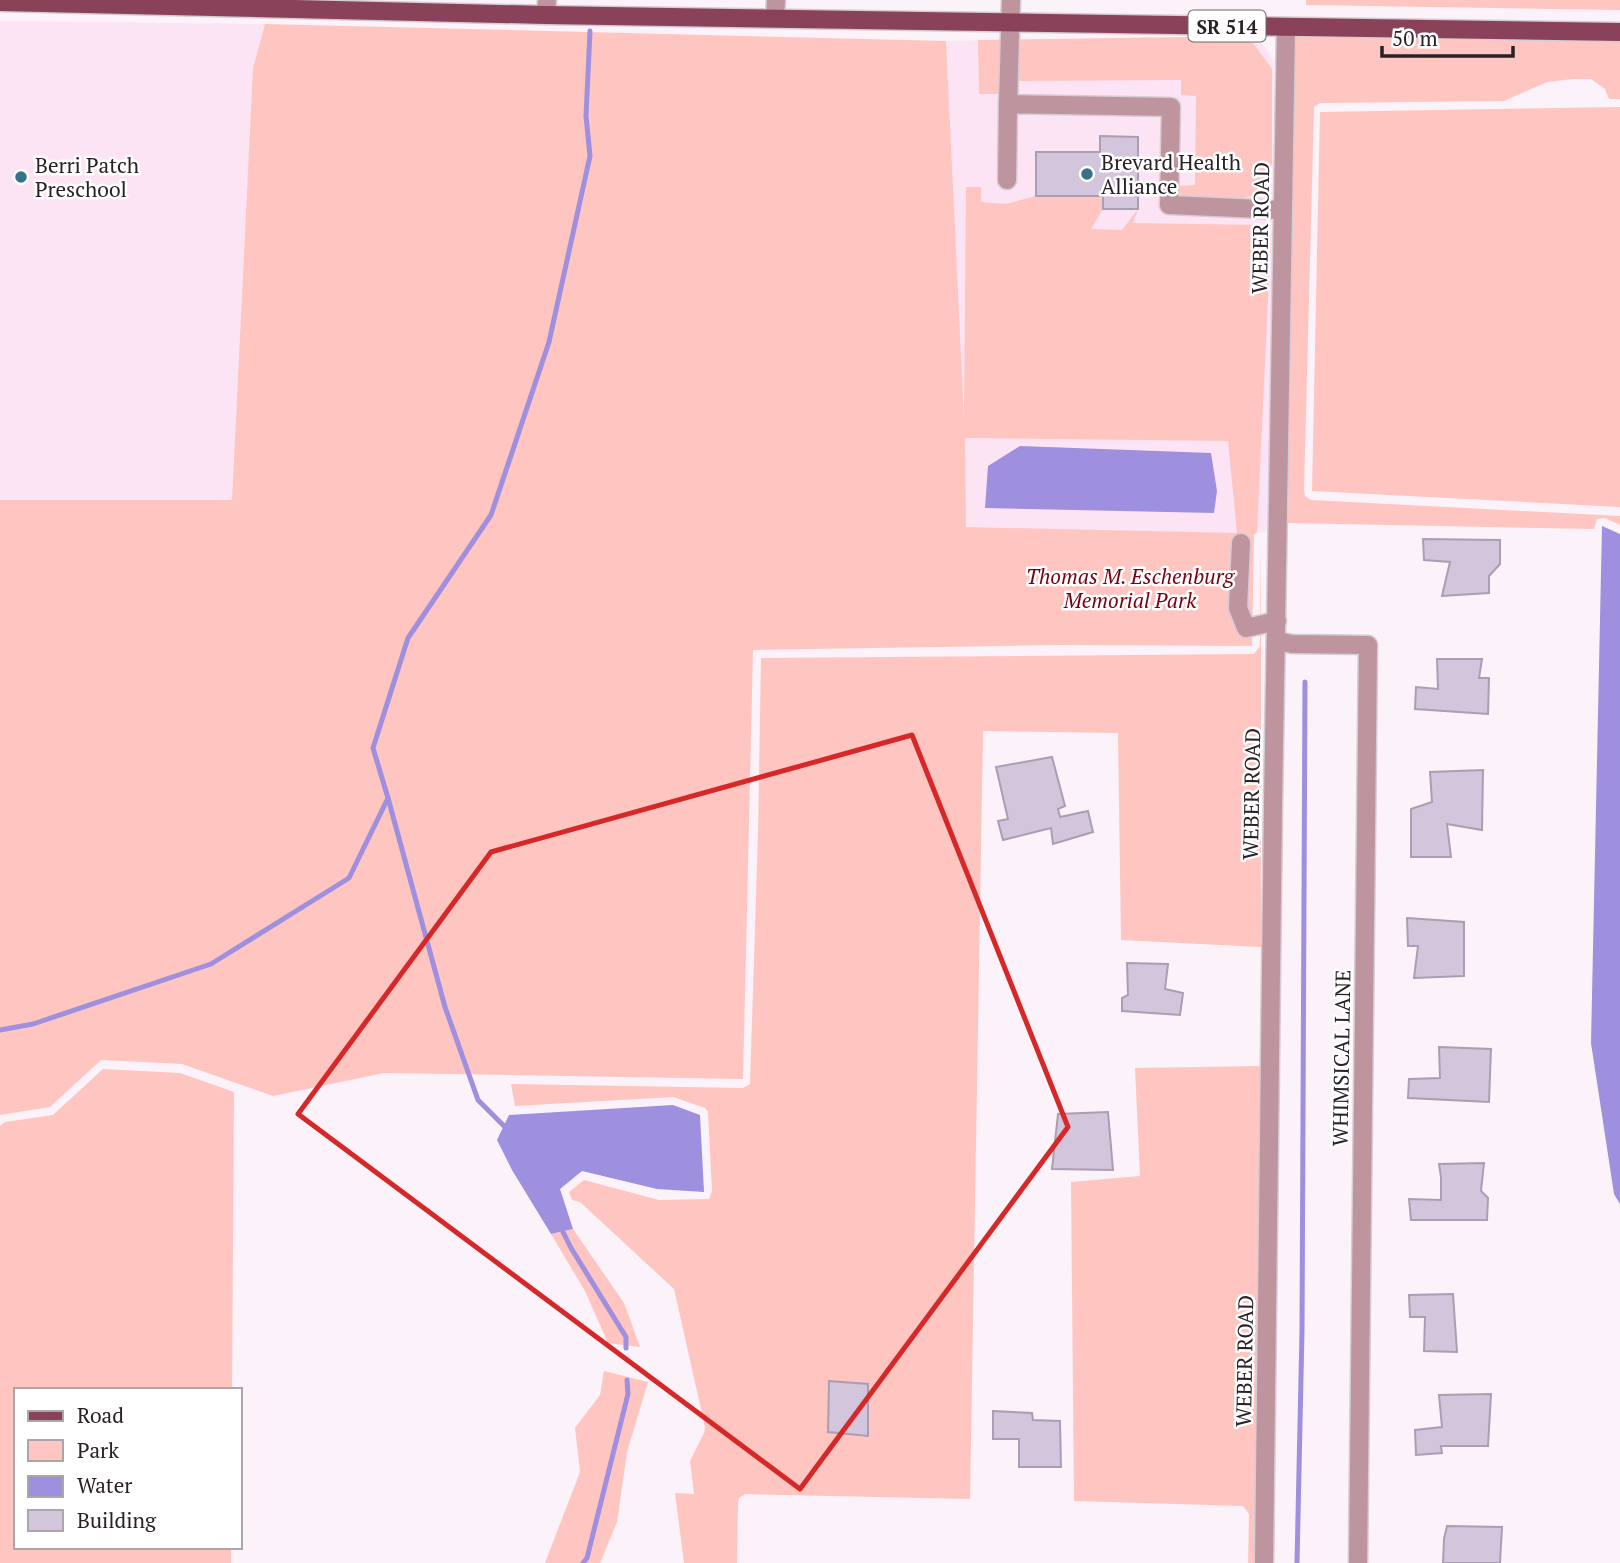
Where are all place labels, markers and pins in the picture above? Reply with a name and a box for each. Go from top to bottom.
place label: Brevard Health Alliance [1101,148,1241,200]
place label: Berri Patch Preschool [35,151,139,203]
marker: Brevard Health Alliance [1079,166,1095,182]
marker: Berri Patch Preschool [13,169,29,185]

